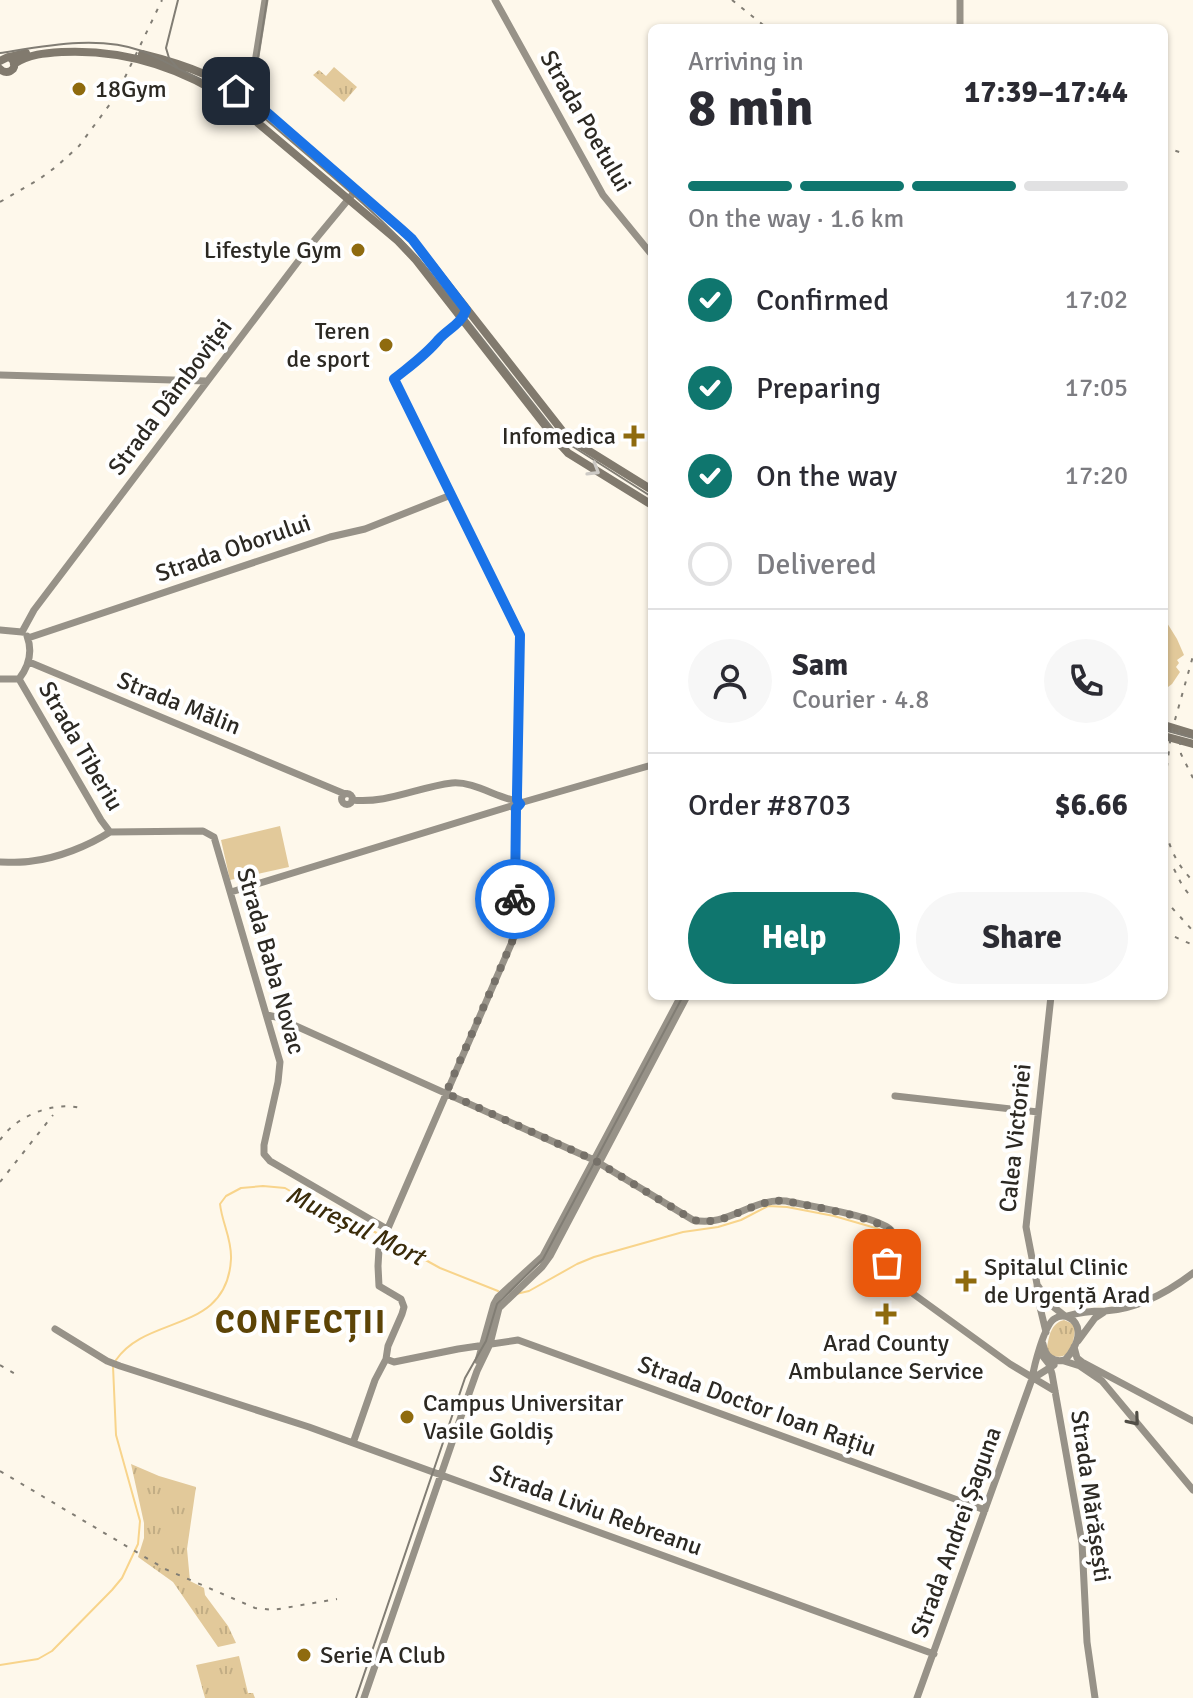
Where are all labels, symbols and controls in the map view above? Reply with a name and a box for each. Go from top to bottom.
street label: Strada Poetului [534,45,638,197]
text: Arriving in [688,46,804,78]
pin [202,57,270,125]
icon: home [214,69,258,113]
place label: 18Gym [95,74,167,104]
text: 17:39–17:44 [964,74,1128,111]
text: 8 min [688,76,814,140]
marker: 18Gym [70,80,88,98]
text: On the way · 1.6 km [688,203,904,235]
place label: Lifestyle Gym [204,235,342,265]
marker: Lifestyle Gym [349,241,367,259]
icon: check [688,278,732,322]
text: Confirmed [756,282,889,319]
text: 17:02 [1065,284,1128,316]
street label: Strada Dâmboviței [101,313,239,481]
place label: Teren de sport [287,316,370,374]
marker: Teren de sport [377,336,395,354]
icon: check [688,366,732,410]
text: Preparing [756,370,881,407]
text: 17:05 [1065,372,1128,404]
place label: Infomedica [502,421,616,451]
marker: Infomedica [623,425,645,447]
icon: check [688,454,732,498]
text: On the way [756,458,897,495]
one-way arrow [585,460,600,476]
text: 17:20 [1065,460,1128,492]
street label: Strada Oborului [152,507,314,589]
text: Delivered [756,546,877,583]
button: person [688,639,772,723]
button: phone [1044,639,1128,723]
text: Sam [792,647,848,684]
street label: Strada Mălin [113,665,245,741]
street label: Strada Tiberiu [32,676,130,816]
text: Courier · 4.8 [792,684,929,716]
text: Order #8703 [688,787,851,824]
text: $6.66 [1055,787,1128,824]
courier [475,859,555,939]
street label: Strada Baba Novac [230,864,312,1058]
icon: bike [493,877,537,921]
button: Help [688,892,900,984]
button: Share [916,892,1128,984]
street label: Calea Victoriei [992,1062,1038,1214]
water label: Mureșul Mort [281,1179,432,1275]
pin [853,1229,921,1297]
icon: bag [865,1241,909,1285]
place label: Spitalul Clinic de Urgență Arad [984,1252,1150,1310]
marker: Spitalul Clinic de Urgență Arad [955,1270,977,1292]
district label: CONFECȚII [215,1303,387,1343]
marker: Arad County Ambulance Service [875,1303,897,1325]
place label: Arad County Ambulance Service [788,1328,984,1386]
street label: Strada Doctor Ioan Rațiu [634,1349,880,1463]
place label: Campus Universitar Vasile Goldiș [423,1388,624,1446]
marker: Campus Universitar Vasile Goldiș [398,1408,416,1426]
street label: Strada Mărășești [1064,1408,1118,1584]
one-way arrow [1124,1411,1139,1426]
street label: Strada Andrei Șaguna [904,1423,1008,1641]
street label: Strada Liviu Rebreanu [486,1458,706,1562]
place label: Serie A Club [320,1640,445,1670]
marker: Serie A Club [295,1646,313,1664]

